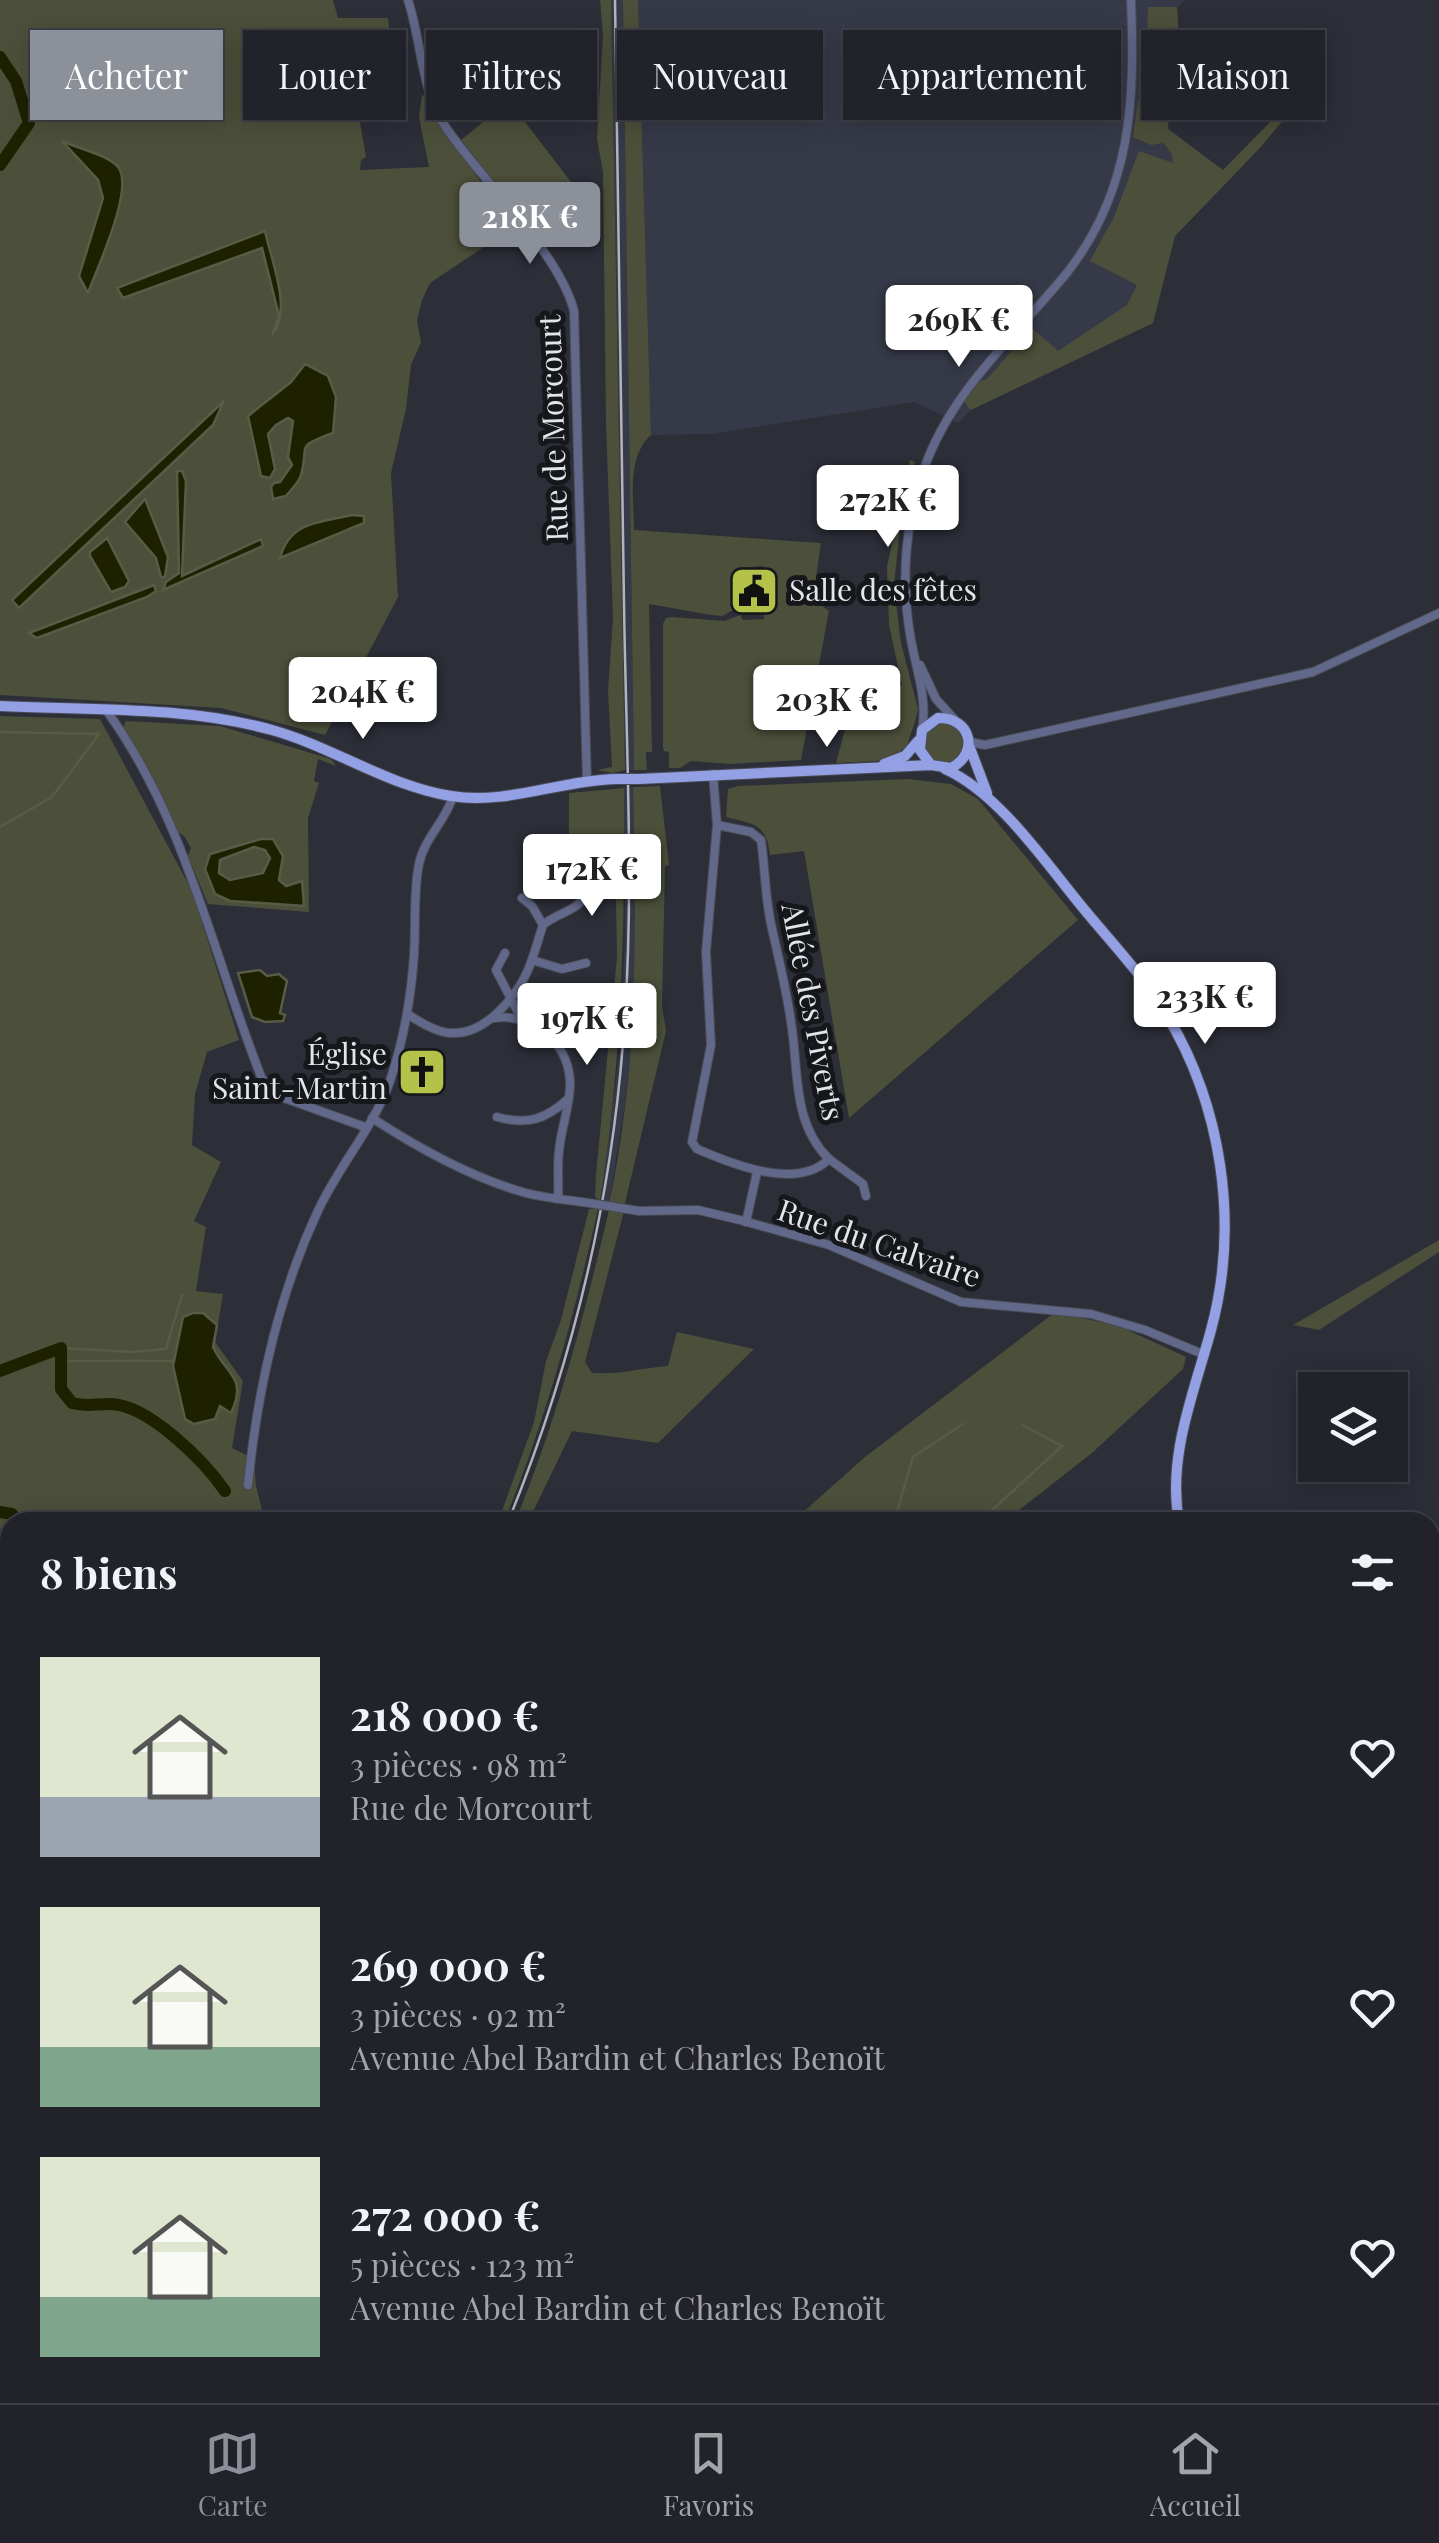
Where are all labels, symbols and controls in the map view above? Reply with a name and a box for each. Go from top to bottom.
chip: Acheter [30,30,223,120]
chip: Louer [243,30,406,120]
chip: Filtres [426,30,597,120]
chip: Nouveau [617,30,823,120]
chip: Appartement [843,30,1121,120]
chip: Maison [1141,30,1325,120]
pin: 218K € [449,182,611,267]
text: 218K € [481,193,579,236]
pin: 269K € [878,285,1040,370]
text: 269K € [908,296,1010,339]
street label: Rue de Morcourt [528,314,576,542]
pin: 272K € [807,465,969,550]
text: 272K € [839,476,937,519]
public building icon: Salle des fêtes [728,565,780,617]
place label: Salle des fêtes [789,569,977,609]
pin: 204K € [282,657,444,742]
pin: 203K € [746,665,908,750]
text: 204K € [311,668,415,711]
text: 203K € [775,676,879,719]
pin: 172K € [511,834,673,919]
text: 172K € [545,845,639,888]
street label: Allée des Piverts [773,899,855,1124]
pin: 233K € [1124,962,1286,1047]
text: 233K € [1156,973,1254,1016]
pin: 197K € [506,983,668,1068]
text: 197K € [540,994,634,1037]
place label: Église Saint-Martin [212,1033,387,1107]
church icon: Église Saint-Martin [396,1046,448,1098]
street label: Rue du Calvaire [773,1189,986,1296]
map controls [1298,1372,1408,1482]
button: layers [1298,1372,1408,1482]
text: 8 biens [40,1544,177,1600]
icon: filters [1345,1545,1400,1600]
text: 218 000 € [350,1686,539,1742]
icon: home [120,1697,240,1817]
icon: heart [1345,1730,1400,1785]
text: 3 pièces · 98 m² [350,1742,567,1785]
text: Rue de Morcourt [350,1785,592,1828]
text: 269 000 € [350,1936,546,1992]
icon: home [120,1947,240,2067]
icon: heart [1345,1980,1400,2035]
text: 3 pièces · 92 m² [350,1992,566,2035]
text: Avenue Abel Bardin et Charles Benoït [350,2035,885,2078]
text: 272 000 € [350,2186,540,2242]
icon: home [120,2197,240,2317]
icon: heart [1345,2230,1400,2285]
text: 5 pièces · 123 m² [350,2242,574,2285]
text: Avenue Abel Bardin et Charles Benoït [350,2285,885,2328]
tab: Carte [198,2426,267,2523]
tab: Favoris [663,2426,754,2523]
tab: Accueil [1150,2426,1241,2523]

